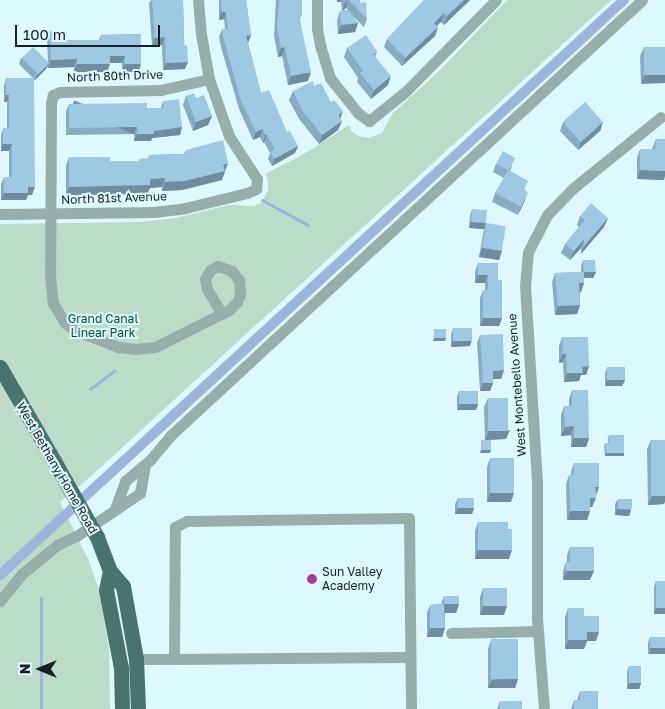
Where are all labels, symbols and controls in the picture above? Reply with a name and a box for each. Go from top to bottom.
scale bar [18,15,162,47]
text: 100 m [23,25,66,43]
street label: North 80th Drive [67,67,163,85]
street label: North 81st Avenue [61,189,167,207]
park label: Grand Canal Linear Park [68,312,138,340]
street label: West Montebello Avenue [505,313,529,457]
street label: West Bethany Home Road [13,400,101,536]
place label: Sun Valley Academy [322,565,382,593]
marker: Sun Valley Academy [306,573,318,585]
north arrow [15,644,65,694]
text: N [16,664,33,674]

